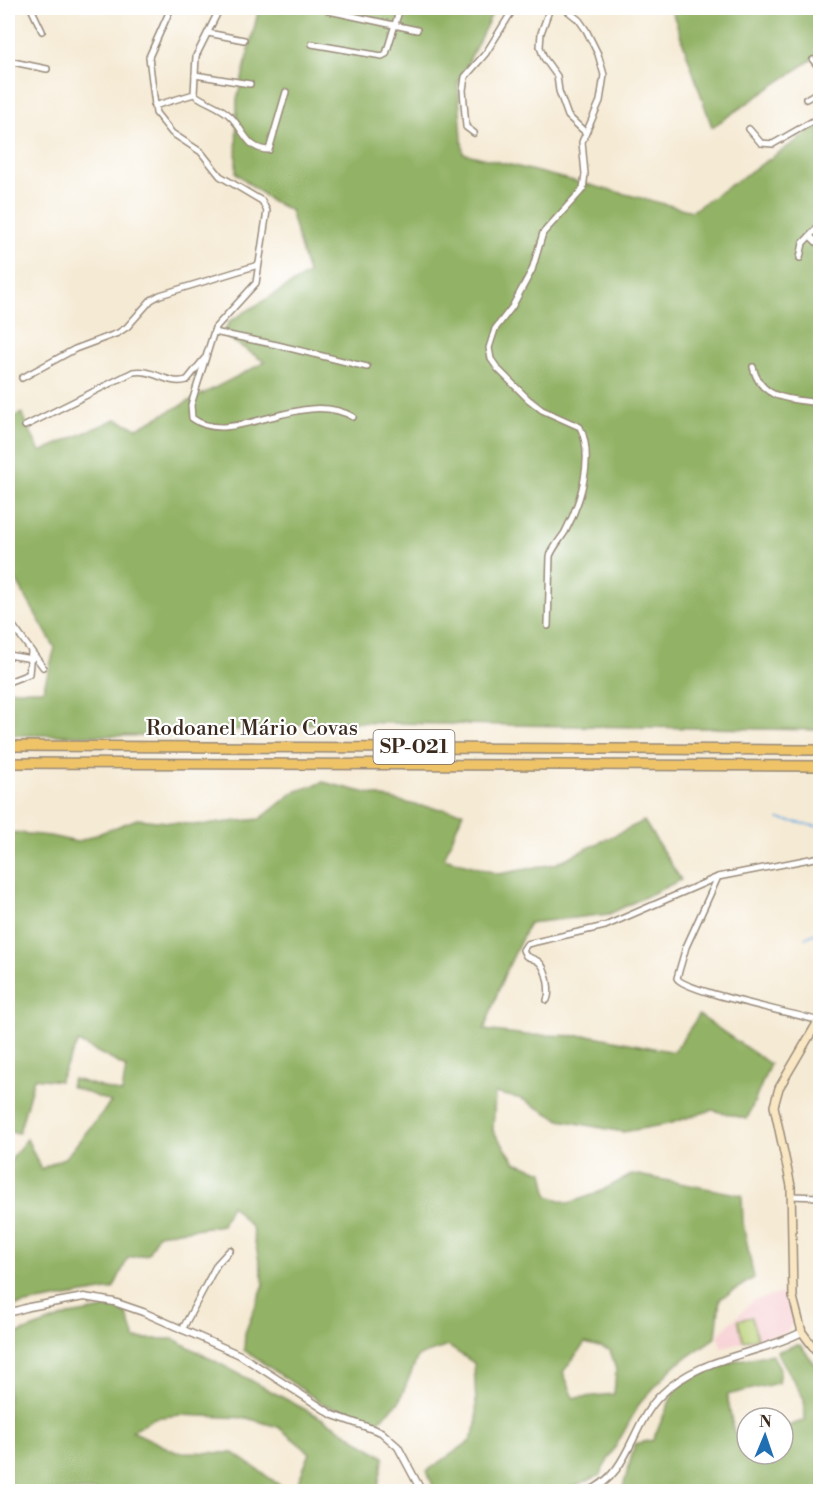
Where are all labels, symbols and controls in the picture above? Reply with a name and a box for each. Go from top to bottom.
street label: Rodoanel Mário Covas [146,716,358,742]
road number: SP-021 [374,730,454,764]
north arrow [735,1406,795,1466]
text: N [759,1412,773,1432]

